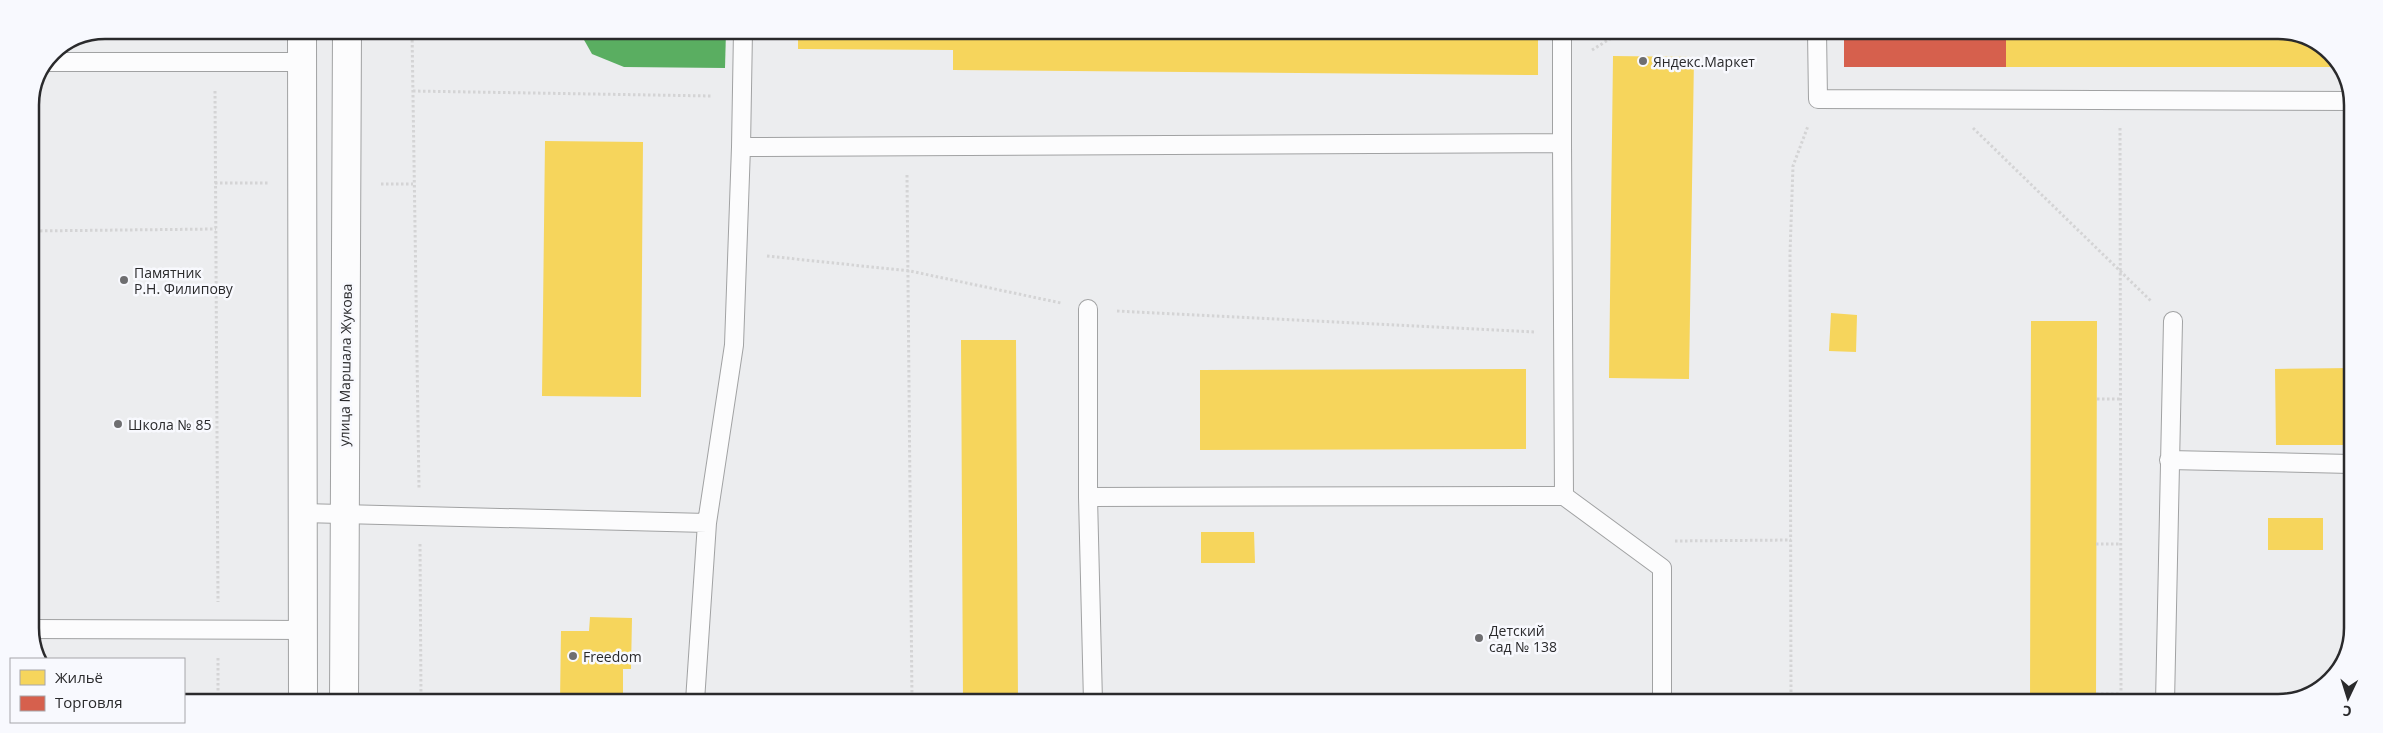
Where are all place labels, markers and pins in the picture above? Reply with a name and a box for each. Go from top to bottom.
place label: Яндекс.Маркет [1653,52,1755,71]
marker: Яндекс.Маркет [1637,55,1649,67]
place label: Памятник Р.Н. Филипову [134,263,234,298]
marker: Памятник Р.Н. Филипову [118,274,130,286]
place label: Школа № 85 [128,415,211,434]
marker: Школа № 85 [112,418,124,430]
place label: Детский сад № 138 [1489,621,1557,656]
marker: Детский сад № 138 [1473,632,1485,644]
place label: Freedom [583,647,642,666]
marker: Freedom [567,650,579,662]

